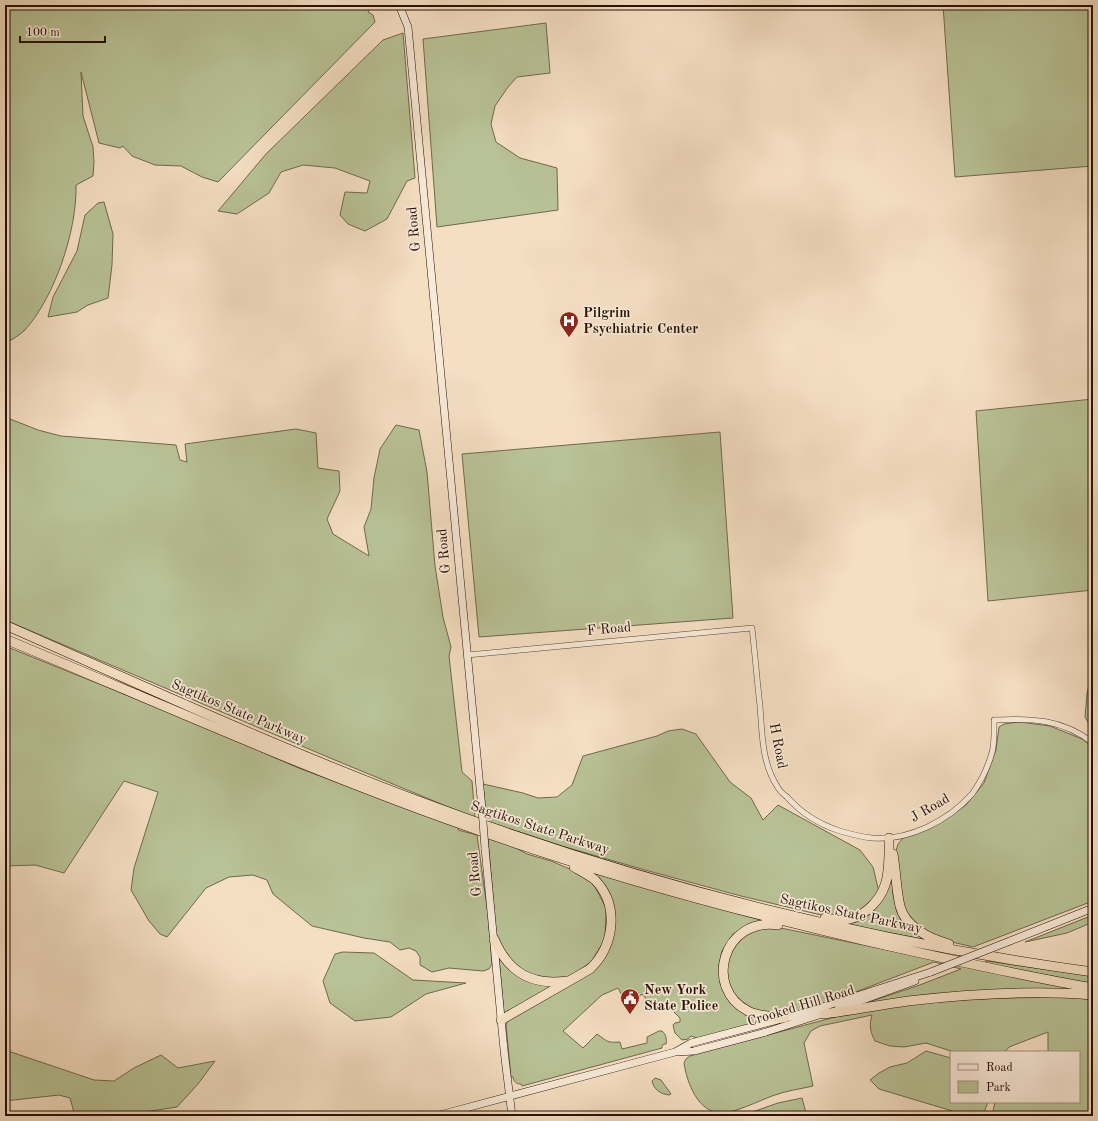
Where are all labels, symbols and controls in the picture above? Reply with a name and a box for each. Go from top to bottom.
scale bar [20,18,105,44]
text: 100 m [26,27,60,39]
street label: G Road [405,206,423,252]
place label: Pilgrim Psychiatric Center [583,306,698,336]
hospital icon: Pilgrim Psychiatric Center [558,310,580,338]
street label: G Road [435,528,453,574]
street label: F Road [586,620,632,638]
street label: Sagtikos State Parkway [169,677,309,747]
street label: H Road [767,722,789,770]
street label: J Road [908,791,952,825]
street label: Sagtikos State Parkway [469,799,612,857]
street label: G Road [466,851,484,897]
street label: Sagtikos State Parkway [779,892,924,936]
place label: New York State Police [644,983,718,1013]
street label: Crooked Hill Road [746,983,856,1029]
public building icon: New York State Police [619,987,641,1015]
legend [950,1051,1080,1103]
text: Road [986,1062,1013,1074]
text: Park [986,1082,1011,1094]

